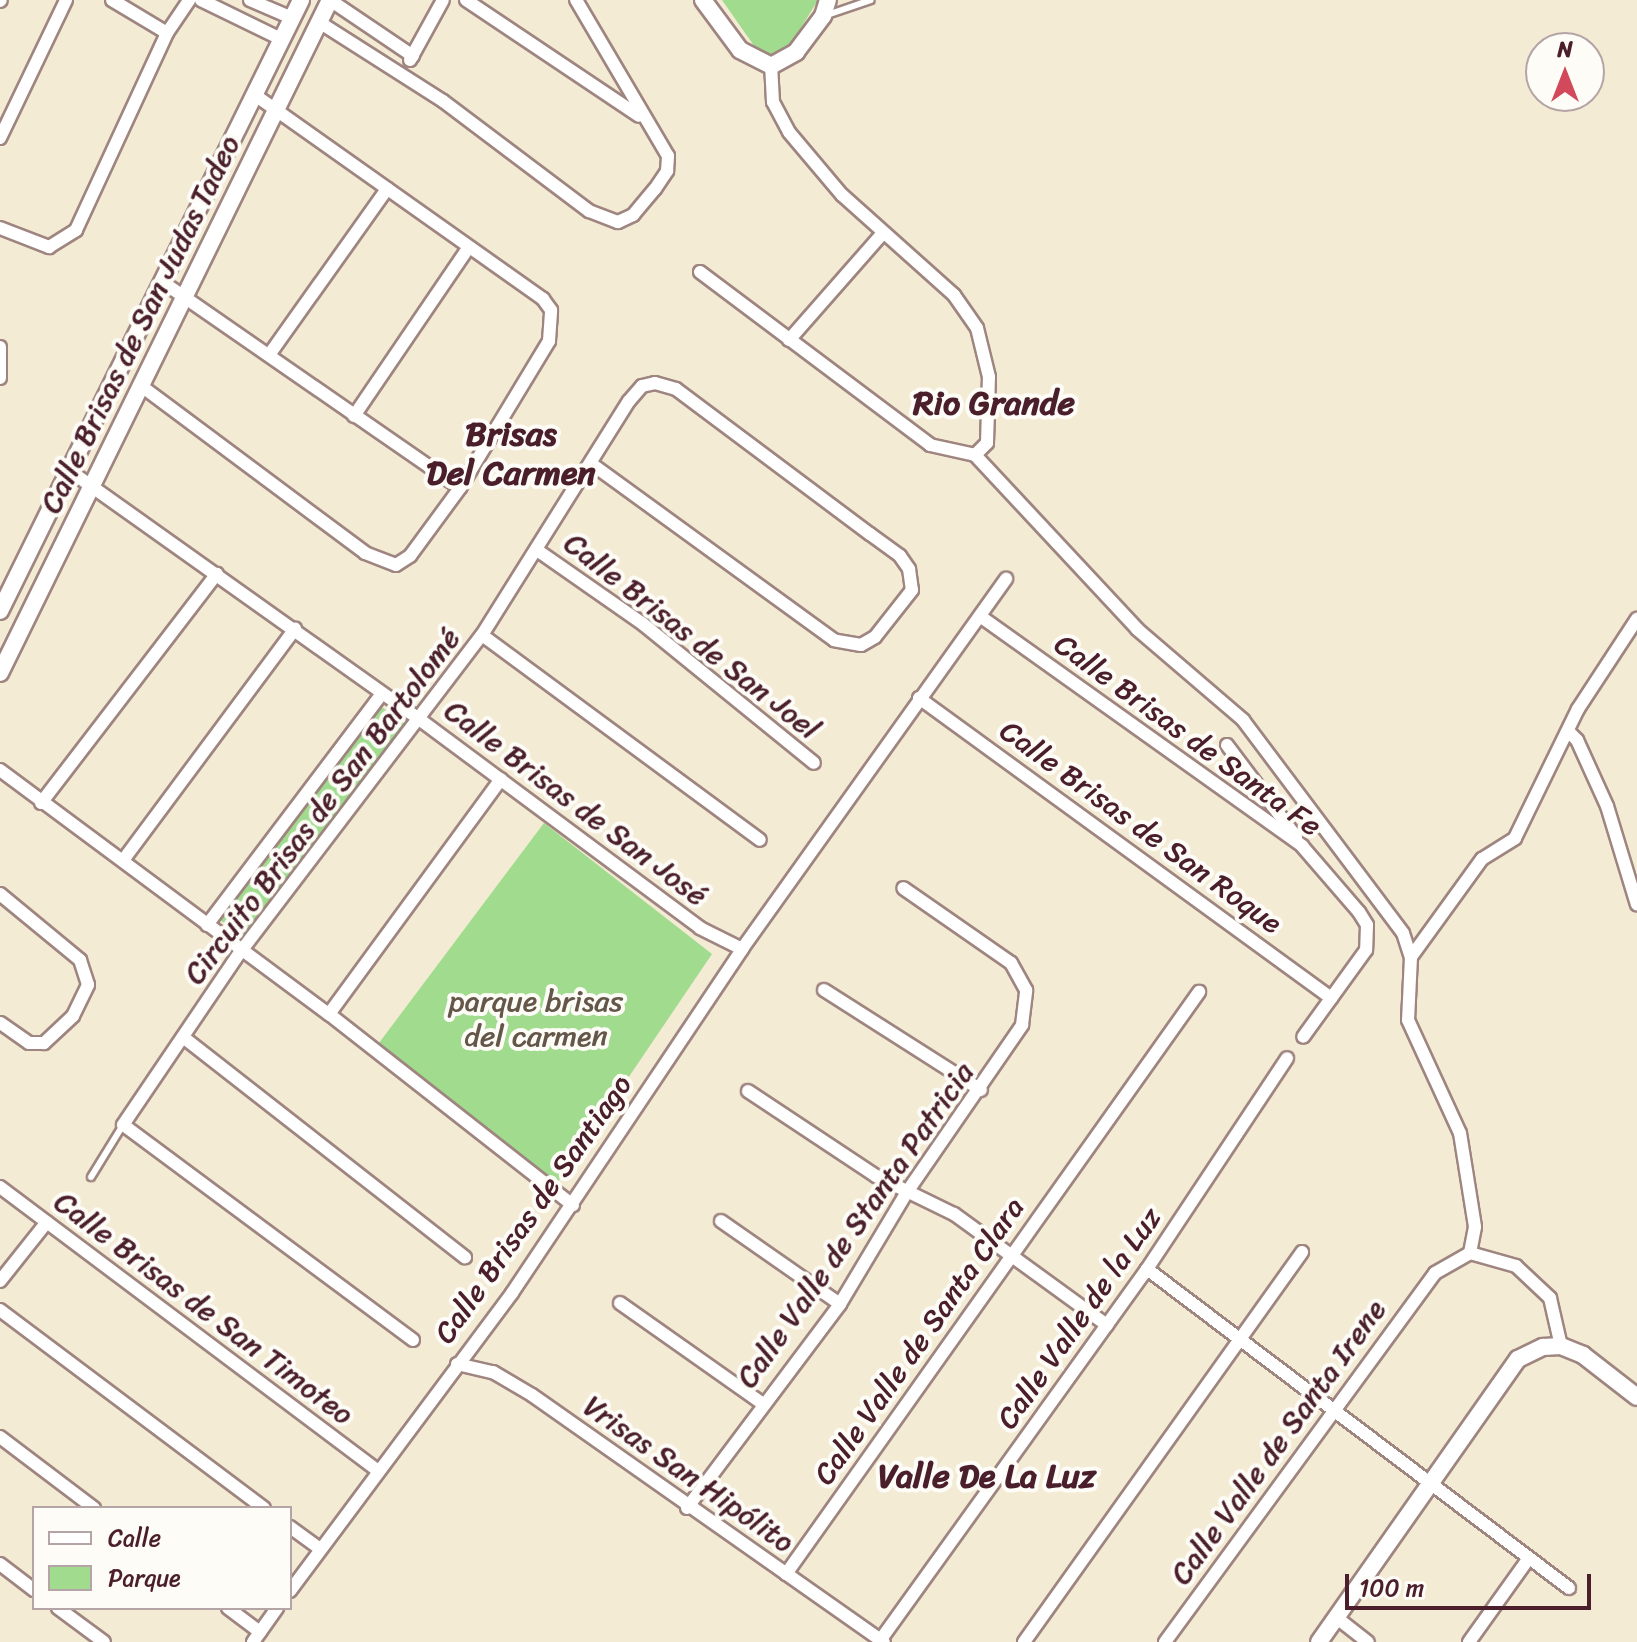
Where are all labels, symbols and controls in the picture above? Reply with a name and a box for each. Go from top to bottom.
text: N [1557,30,1573,69]
north arrow [1525,32,1605,112]
street label: Calle Brisas de San Judas Tadeo [32,129,248,519]
district label: Rio Grande [913,384,1075,424]
district label: Brisas Del Carmen [426,414,596,494]
street label: Calle Brisas de San Joel [558,526,826,746]
street label: Circuito Brisas de San Bartolomé [177,621,467,991]
street label: Calle Brisas de Santa Fe [1048,627,1328,843]
street label: Calle Brisas de San José [438,693,714,913]
street label: Calle Brisas de San Roque [994,713,1288,941]
park label: parque brisas del carmen [449,983,623,1054]
street label: Calle Valle de Stanta Patricia [729,1056,981,1394]
street label: Calle Brisas de Santiago [427,1068,639,1350]
street label: Calle Brisas de San Timoteo [47,1184,361,1432]
street label: Calle Valle de Santa Clara [807,1191,1031,1491]
street label: Calle Valle de la Luz [990,1201,1168,1435]
street label: Calle Valle de Santa Irene [1163,1293,1393,1591]
street label: Vrisas San Hipólito [577,1388,801,1560]
district label: Valle De La Luz [878,1457,1096,1497]
legend [32,1506,292,1610]
text: Calle [108,1517,161,1559]
text: Parque [108,1557,181,1599]
scale bar [1349,1558,1595,1608]
text: 100 m [1359,1567,1424,1609]

